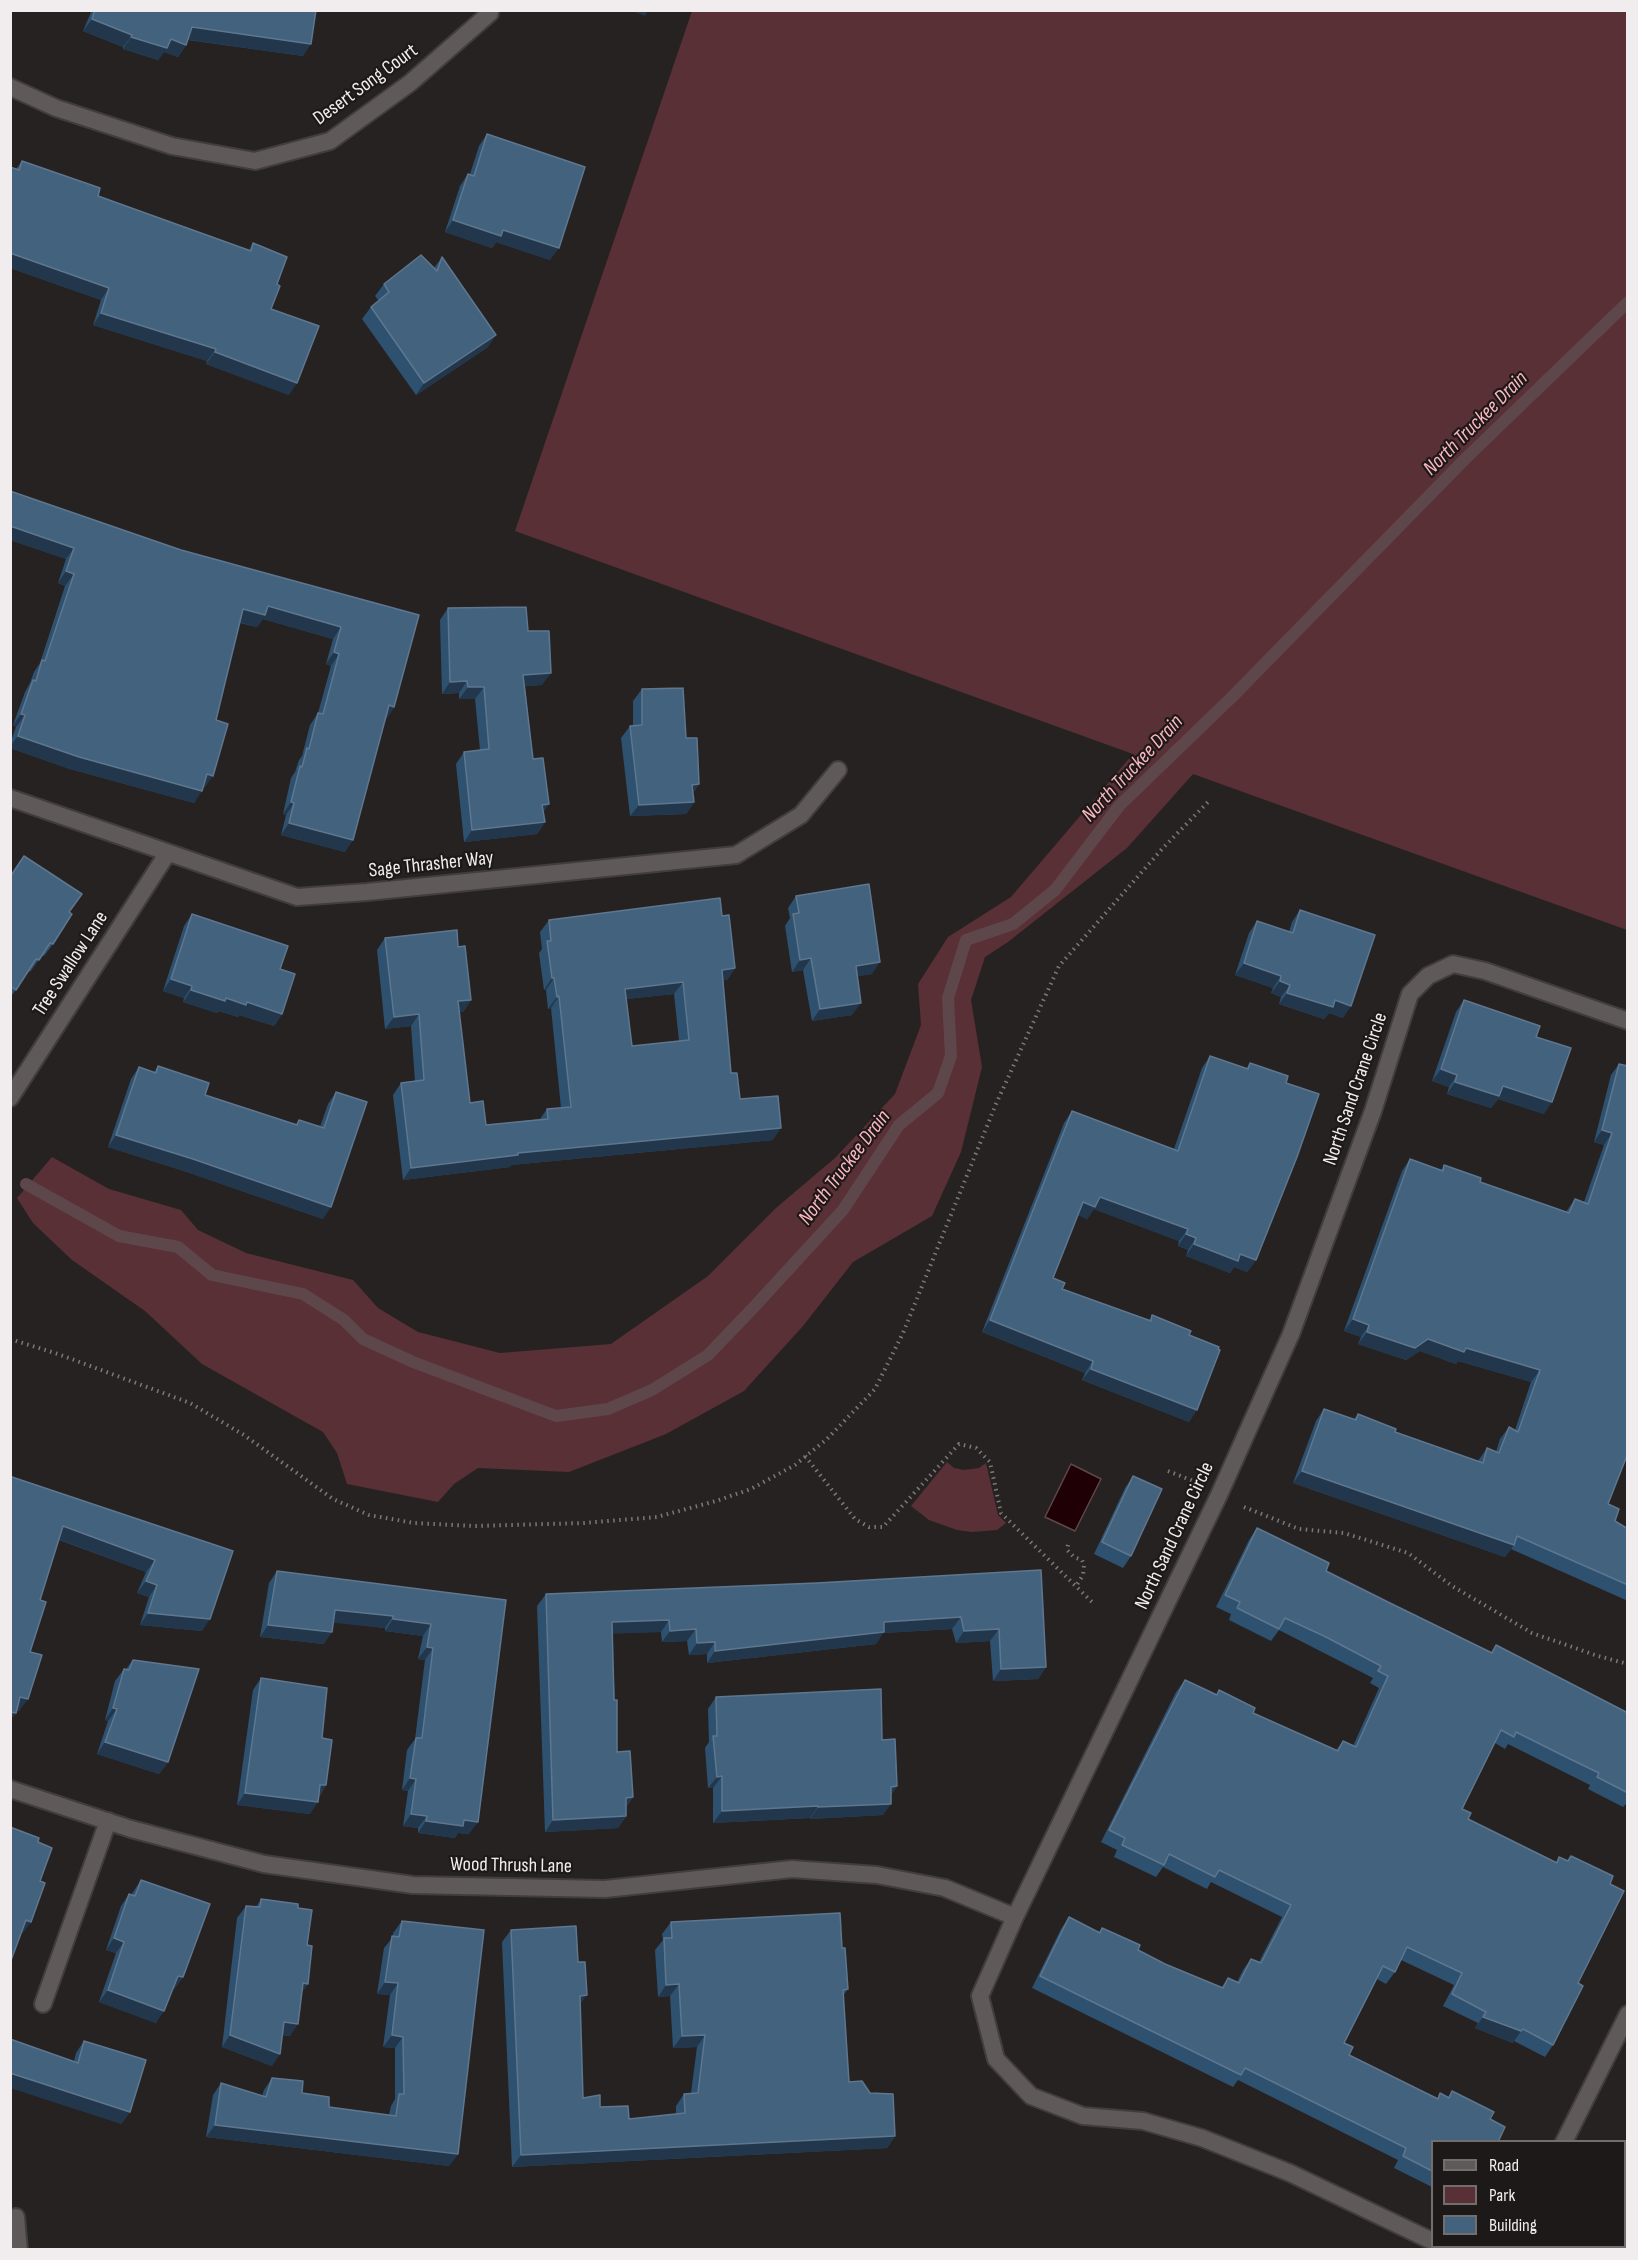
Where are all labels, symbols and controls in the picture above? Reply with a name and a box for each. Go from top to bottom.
street label: Desert Song Court [309,39,423,131]
water label: North Truckee Drain [1419,367,1533,481]
water label: North Truckee Drain [1077,710,1189,828]
street label: Sage Thrasher Way [367,847,495,883]
street label: Tree Swallow Lane [28,907,114,1021]
street label: North Sand Crane Circle [1319,1010,1393,1168]
water label: North Truckee Drain [794,1106,896,1230]
street label: North Sand Crane Circle [1130,1459,1220,1613]
street label: Wood Thrush Lane [450,1853,572,1879]
legend [1431,2140,1626,2248]
text: Road [1489,2155,1519,2176]
text: Park [1489,2185,1515,2206]
text: Building [1489,2215,1537,2236]

